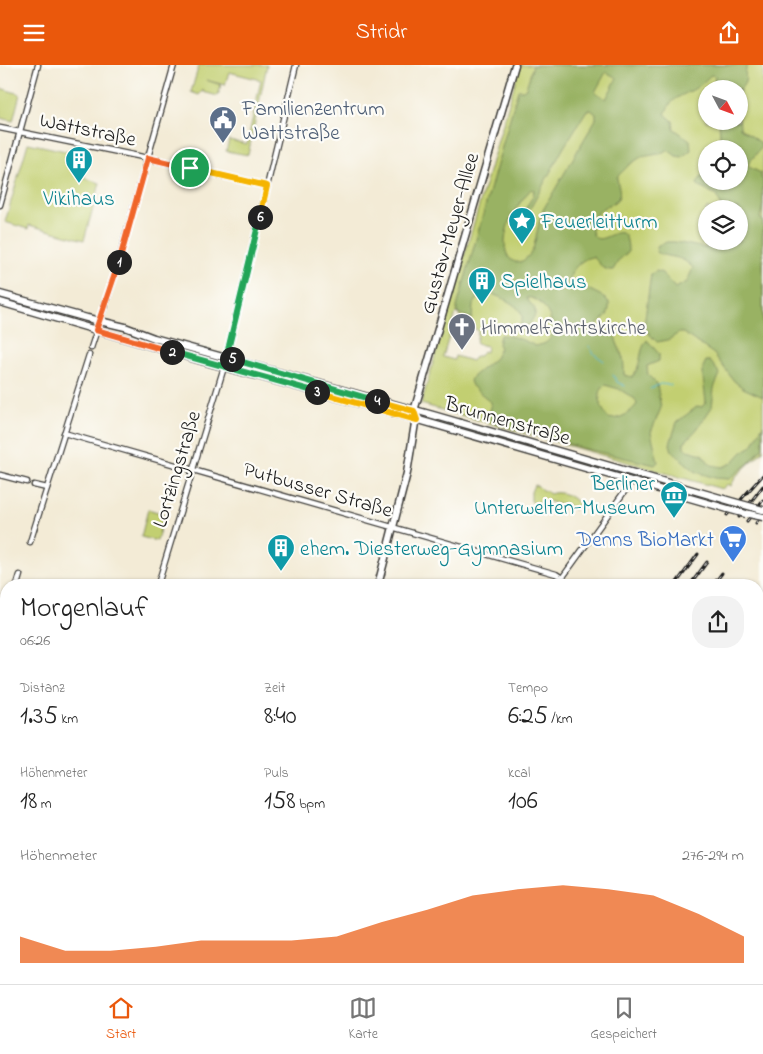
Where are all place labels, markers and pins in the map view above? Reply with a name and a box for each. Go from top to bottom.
place label: Familienzentrum Wattstraße [241,95,384,149]
public building icon: Familienzentrum Wattstraße [208,105,238,144]
building icon: Vikihaus [64,145,94,184]
pin [169,147,211,189]
place label: Vikihaus [42,185,115,215]
pin: 6 [248,205,272,229]
place icon: Feuerleitturm [507,206,537,245]
place label: Feuerleitturm [540,208,657,238]
pin: 1 [106,249,132,275]
building icon: Spielhaus [467,266,497,305]
place label: Spielhaus [501,268,587,298]
church icon: Himmelfahrtskirche [447,312,477,351]
place label: Himmelfahrtskirche [481,314,647,344]
pin: 2 [160,339,184,365]
pin: 5 [220,347,244,371]
pin: 3 [304,379,330,405]
pin: 4 [364,389,390,413]
place label: Berliner Unterwelten-Museum [474,470,655,524]
museum icon: Berliner Unterwelten-Museum [659,480,689,519]
supermarket icon: Denns BioMarkt [718,524,748,563]
place label: Denns BioMarkt [576,526,714,556]
building icon: ehem. Diesterweg-Gymnasium [266,533,296,572]
place label: ehem. Diesterweg-Gymnasium [300,535,563,567]

